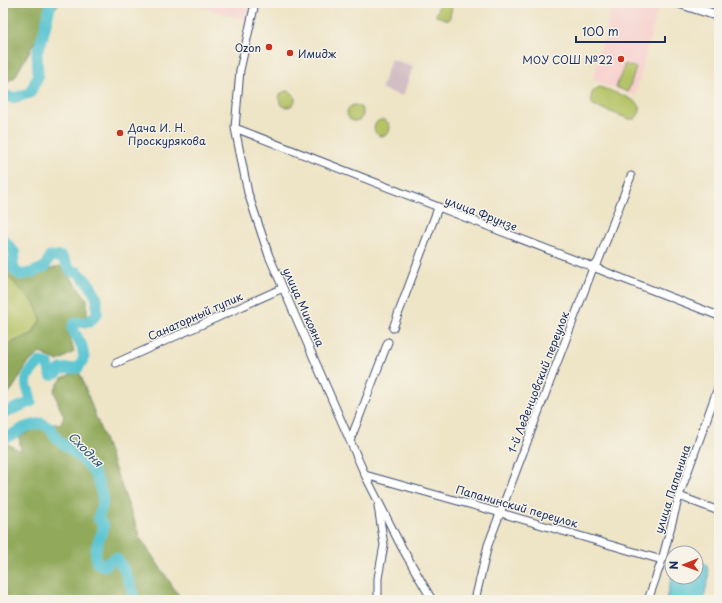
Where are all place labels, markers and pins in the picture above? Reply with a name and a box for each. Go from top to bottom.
place label: Ozon [235,39,261,56]
marker: Ozon [264,42,274,52]
place label: Имидж [298,45,336,62]
marker: Имидж [285,48,295,58]
place label: МОУ СОШ №22 [522,51,613,68]
marker: МОУ СОШ №22 [616,54,626,64]
place label: Дача И. Н. Проскурякова [127,119,206,149]
marker: Дача И. Н. Проскурякова [115,128,125,138]

